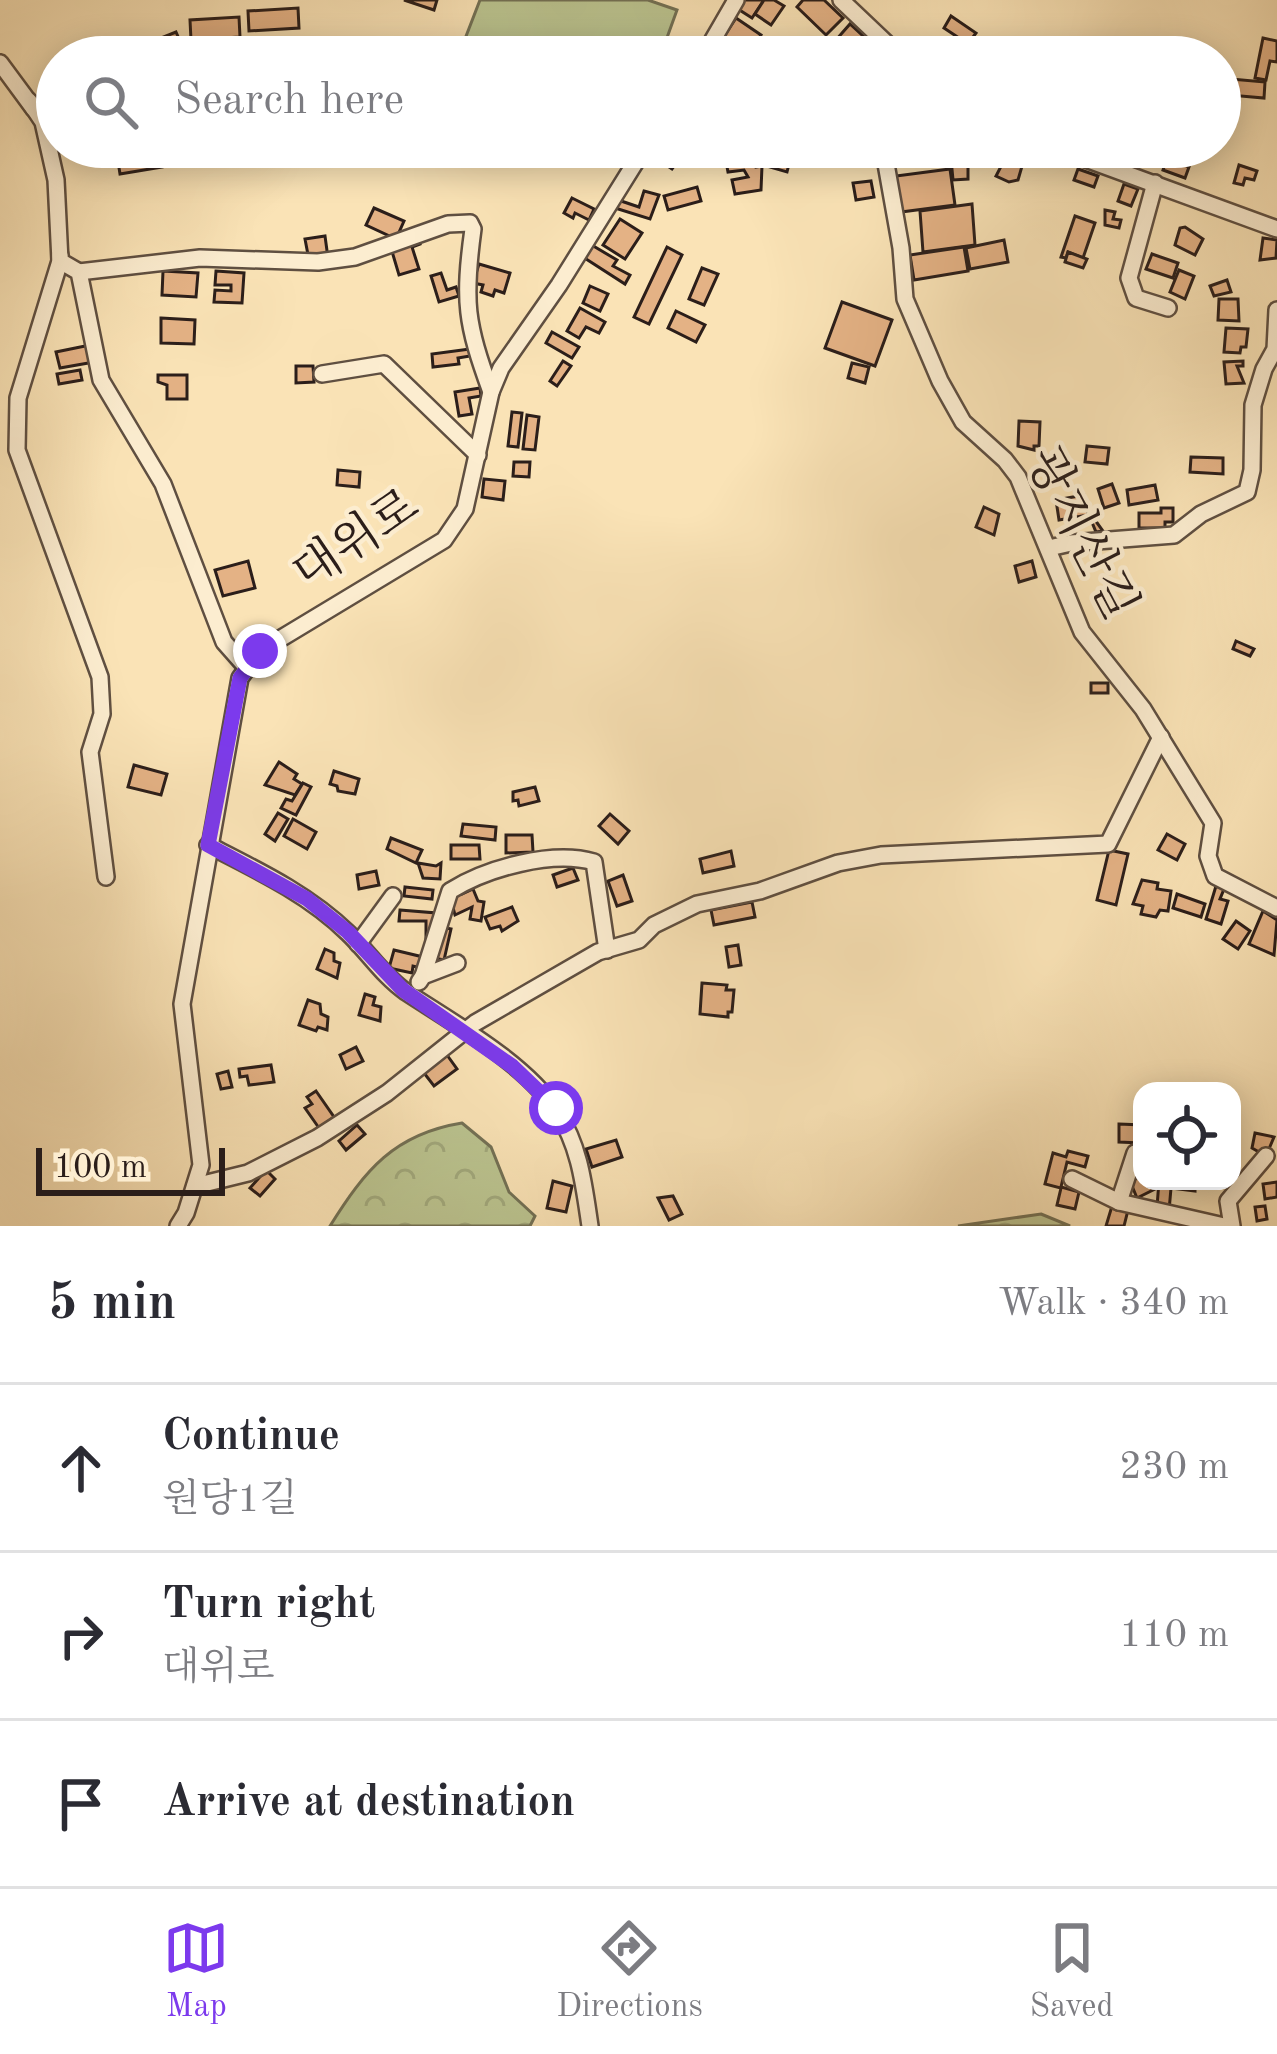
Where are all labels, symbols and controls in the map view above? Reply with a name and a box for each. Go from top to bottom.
search box [36,36,1241,168]
icon: search [78,69,144,135]
text: Search here [174,79,404,124]
street label: 광지산길 [1017,439,1147,628]
street label: 대위로 [283,478,428,600]
route end [233,624,287,678]
route start [529,1081,583,1135]
map controls [1133,1082,1241,1190]
button: locate [1133,1082,1241,1190]
scale bar [36,1142,225,1195]
text: 100 m [54,1152,147,1185]
text: 5 min [48,1279,176,1330]
text: Walk · 340 m [998,1284,1229,1323]
text: Continue [162,1415,340,1460]
icon: ahead [48,1435,114,1501]
text: 230 m [1119,1448,1229,1487]
text: 원당1길 [162,1481,298,1520]
text: Turn right [162,1583,375,1628]
icon: right [48,1603,114,1669]
text: 110 m [1119,1616,1229,1655]
text: 대위로 [162,1649,275,1688]
icon: arrive [48,1771,114,1837]
text: Arrive at destination [162,1781,575,1826]
tab: Map [163,1915,229,2028]
tab: Directions [556,1915,703,2028]
tab: Saved [1030,1915,1114,2028]

